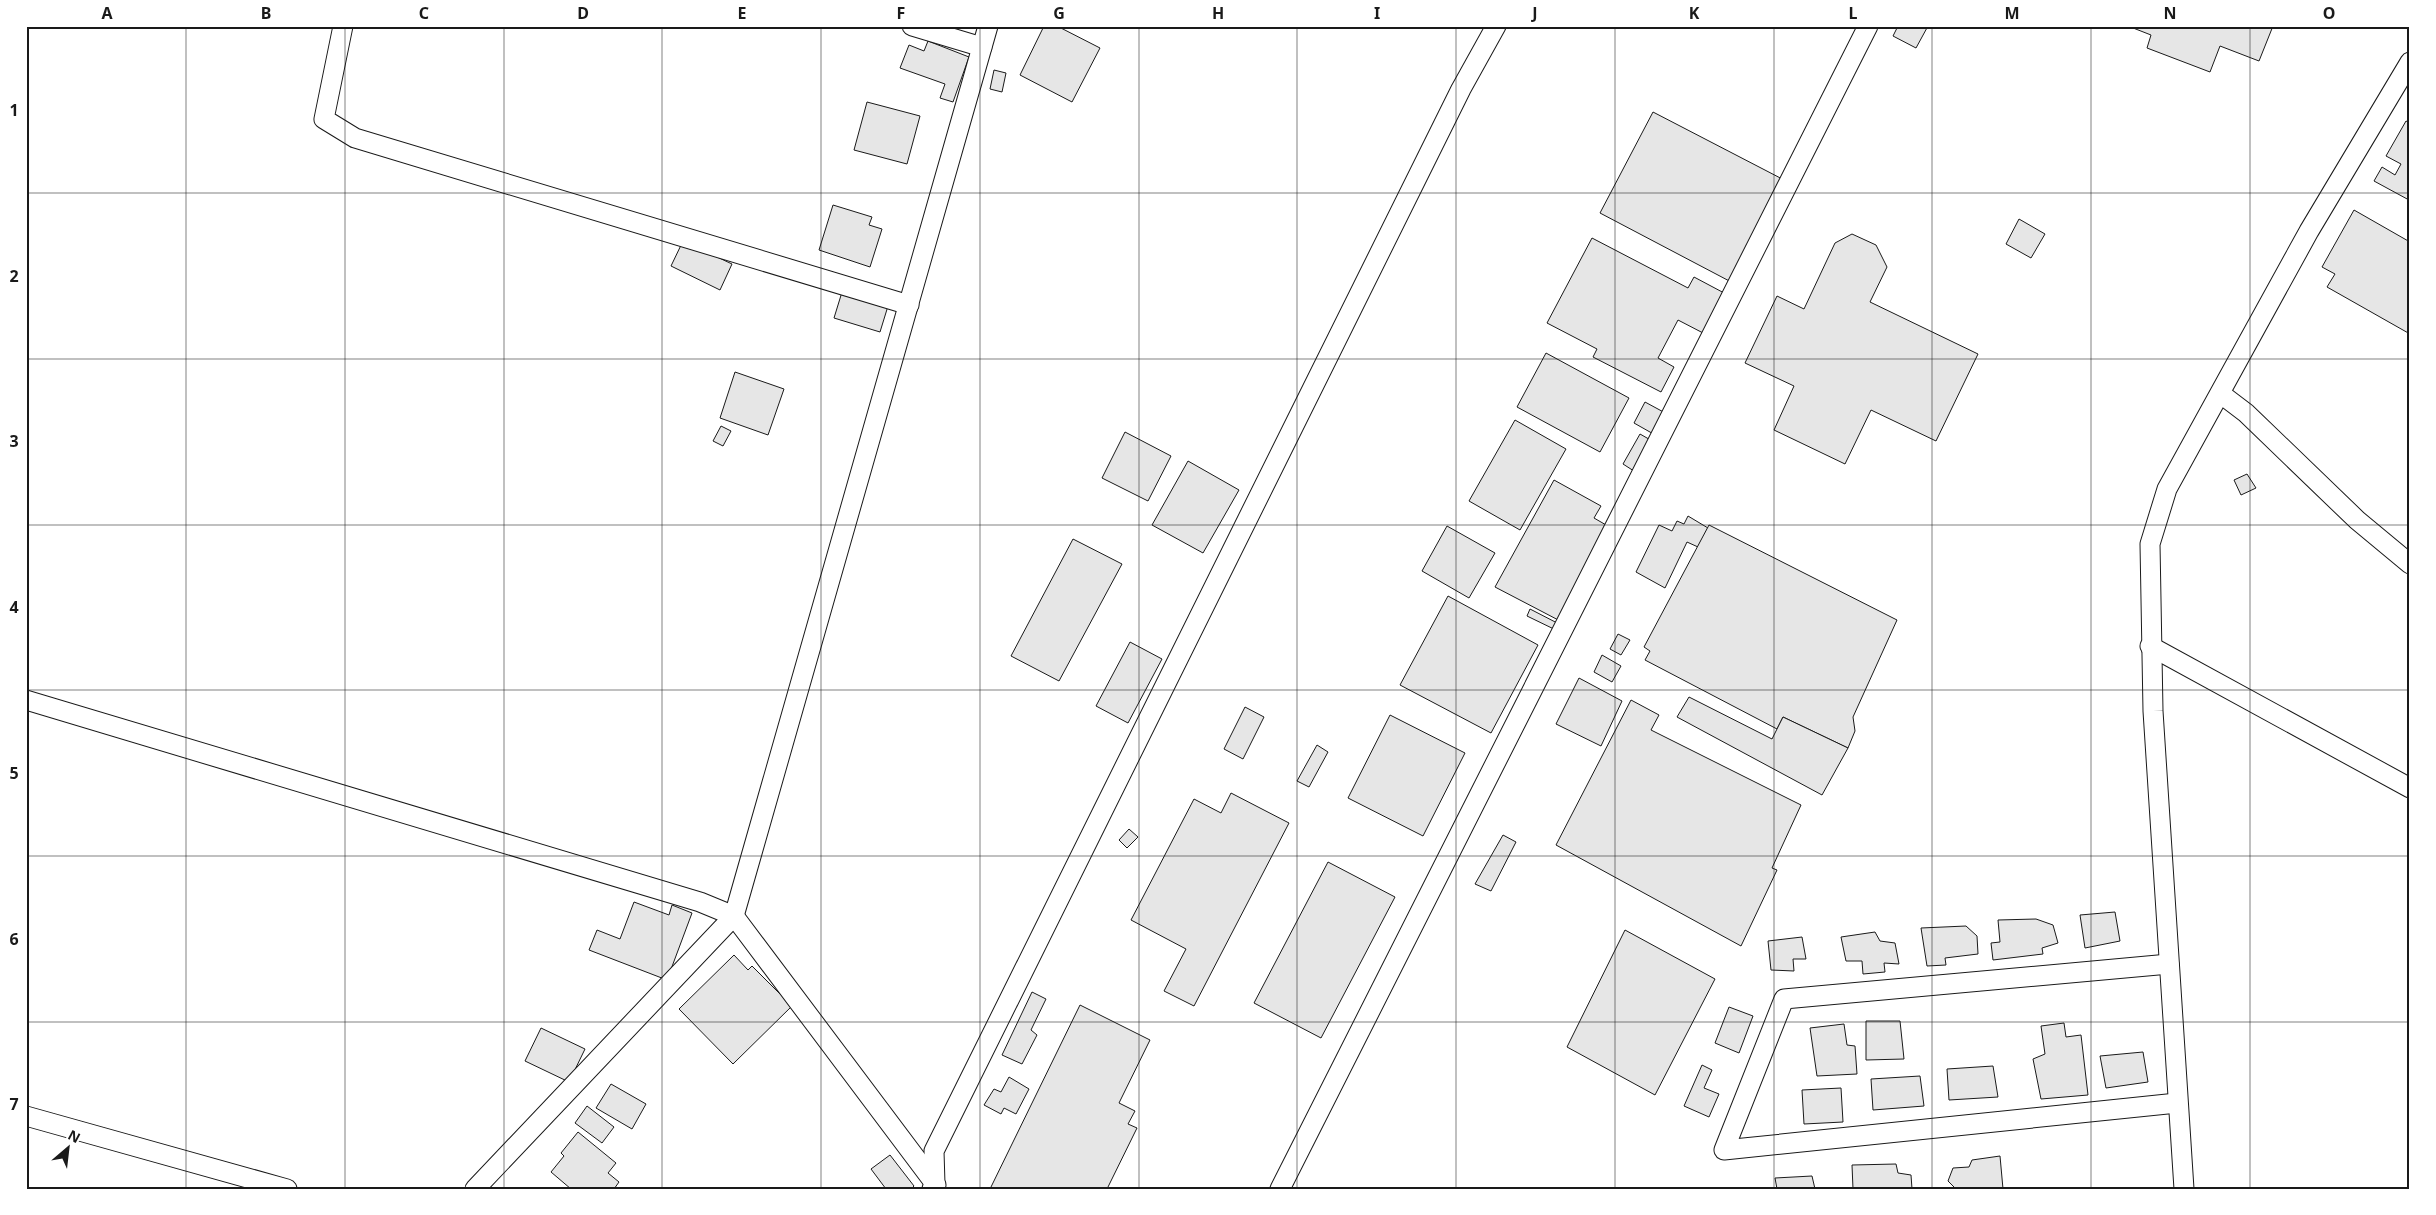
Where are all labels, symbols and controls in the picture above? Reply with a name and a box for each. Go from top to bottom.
text: A [101,2,113,24]
text: B [261,2,271,24]
text: C [419,2,429,24]
text: D [577,2,589,24]
text: E [738,2,747,24]
text: F [897,2,905,24]
text: G [1053,2,1065,24]
text: H [1212,2,1224,24]
text: I [1374,2,1380,24]
text: J [1530,2,1538,24]
text: K [1689,2,1700,24]
text: L [1849,2,1858,24]
text: M [2004,2,2020,24]
text: N [2163,2,2177,24]
text: O [2323,2,2335,24]
text: 1 [9,99,19,121]
text: 2 [9,265,19,287]
text: 3 [9,430,19,452]
text: 4 [9,596,19,618]
text: 5 [9,762,19,784]
text: 6 [9,928,19,950]
text: 7 [9,1093,19,1115]
north arrow [42,1122,92,1172]
text: N [65,1125,84,1147]

